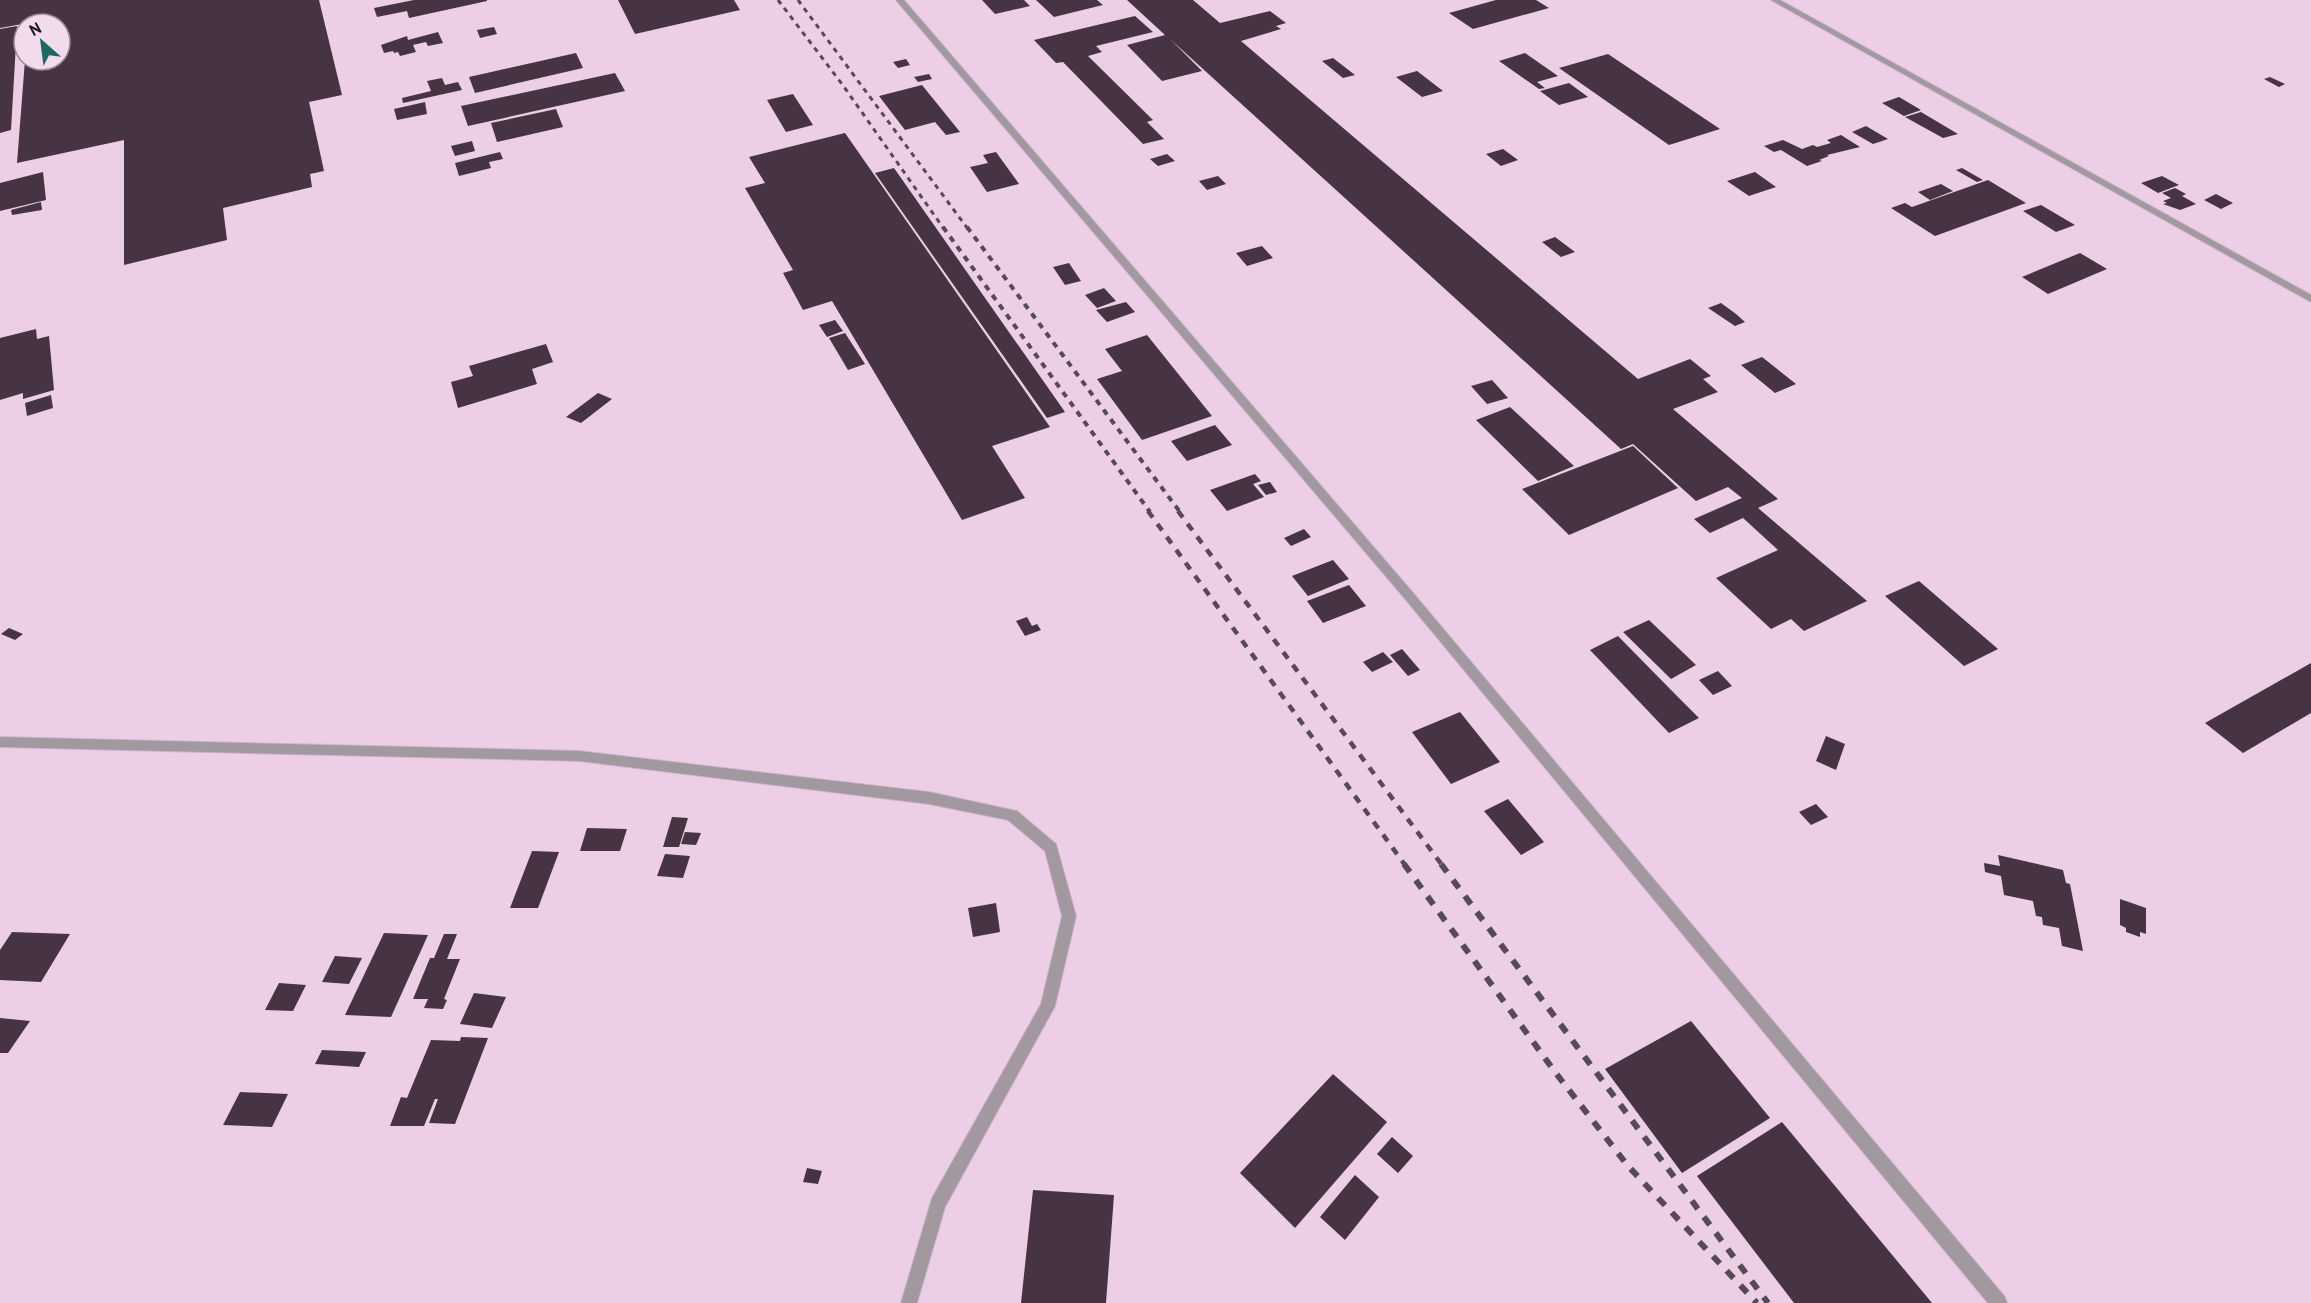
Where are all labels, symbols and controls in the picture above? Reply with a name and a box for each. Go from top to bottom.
north arrow [12,12,72,72]
text: N [26,17,44,40]

